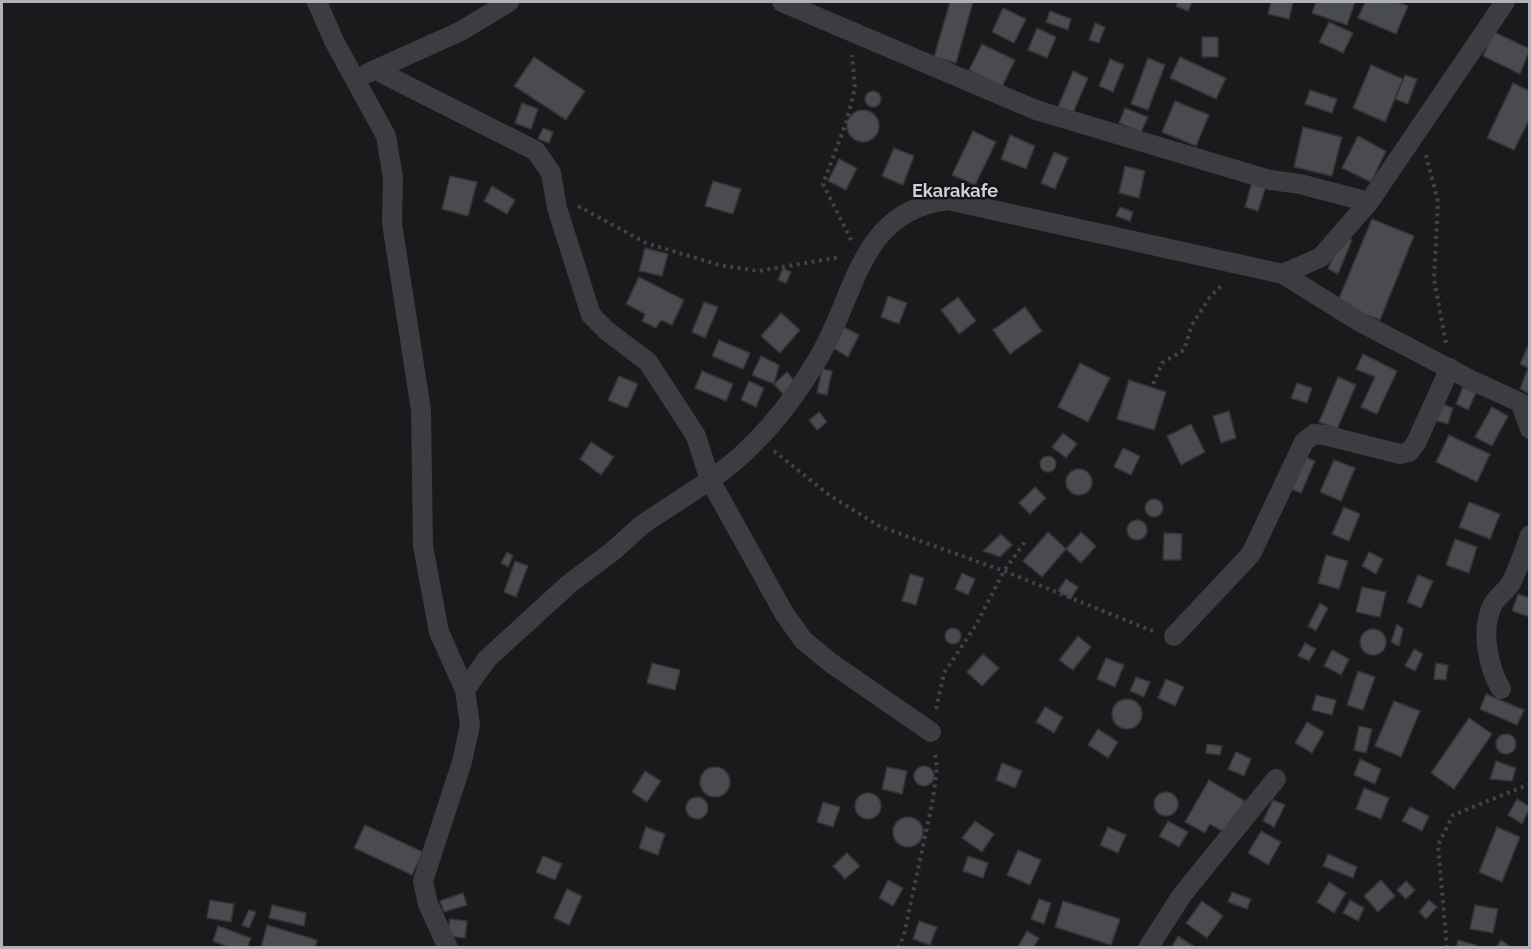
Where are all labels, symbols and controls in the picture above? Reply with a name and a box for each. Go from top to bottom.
district label: Ekarakafe [912,180,998,201]

